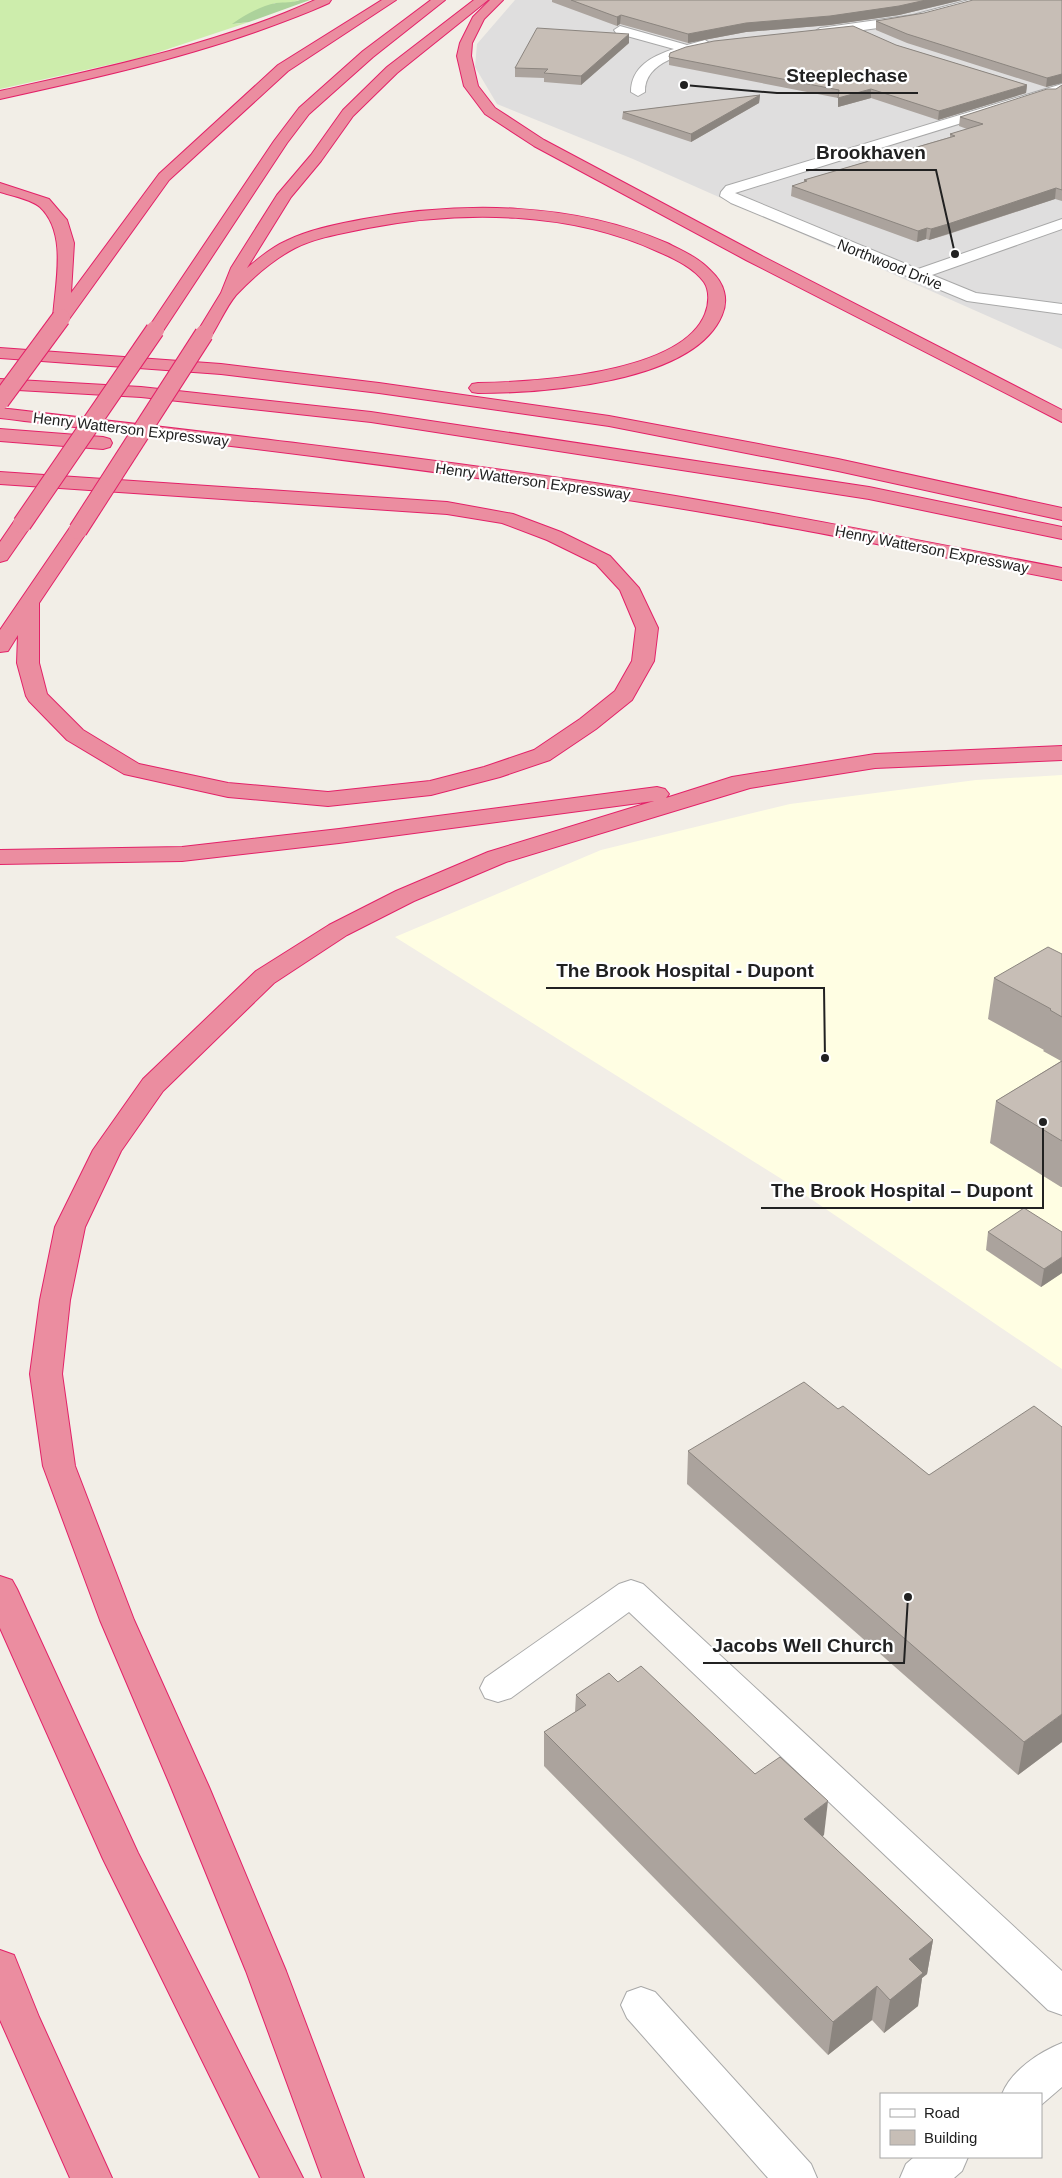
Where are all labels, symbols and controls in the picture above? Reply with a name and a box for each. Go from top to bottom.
callout: Steeplechase [777,59,918,93]
text: Steeplechase [786,65,908,86]
callout: Brookhaven [806,136,936,170]
text: Brookhaven [816,142,926,163]
street label: Northwood Drive [835,235,945,293]
street label: Henry Watterson Expressway [32,409,230,450]
street label: Henry Watterson Expressway [434,459,632,503]
street label: Henry Watterson Expressway [834,522,1031,576]
callout: The Brook Hospital - Dupont [546,954,824,988]
text: The Brook Hospital - Dupont [556,960,814,981]
callout: The Brook Hospital – Dupont [761,1174,1043,1208]
text: The Brook Hospital – Dupont [771,1180,1034,1201]
callout: Jacobs Well Church [703,1629,904,1663]
text: Jacobs Well Church [712,1635,894,1656]
legend [880,2093,1042,2158]
text: Road [924,2104,960,2121]
text: Building [924,2129,977,2146]

